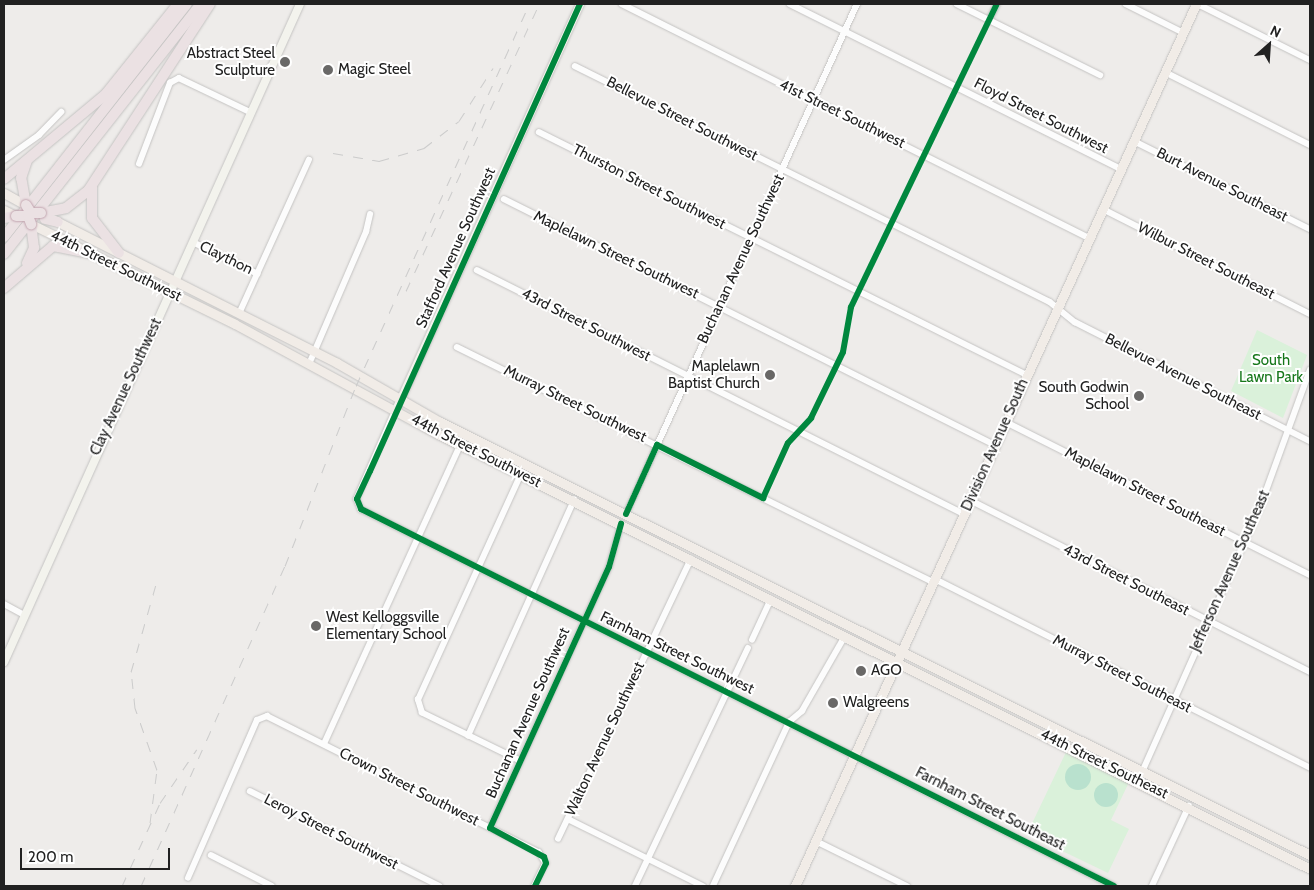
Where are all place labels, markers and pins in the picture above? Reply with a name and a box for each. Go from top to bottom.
place label: Abstract Steel Sculpture [187,44,275,79]
marker: Abstract Steel Sculpture [279,56,291,68]
place label: Magic Steel [338,61,411,79]
marker: Magic Steel [322,64,334,76]
place label: Maplelawn Baptist Church [668,357,760,392]
marker: Maplelawn Baptist Church [764,369,776,381]
place label: South Godwin School [1039,378,1129,413]
marker: South Godwin School [1133,390,1145,402]
place label: West Kelloggsville Elementary School [326,608,446,643]
marker: West Kelloggsville Elementary School [310,620,322,632]
place label: AGO [871,662,902,680]
marker: AGO [855,665,867,677]
place label: Walgreens [843,694,909,712]
marker: Walgreens [827,697,839,709]

